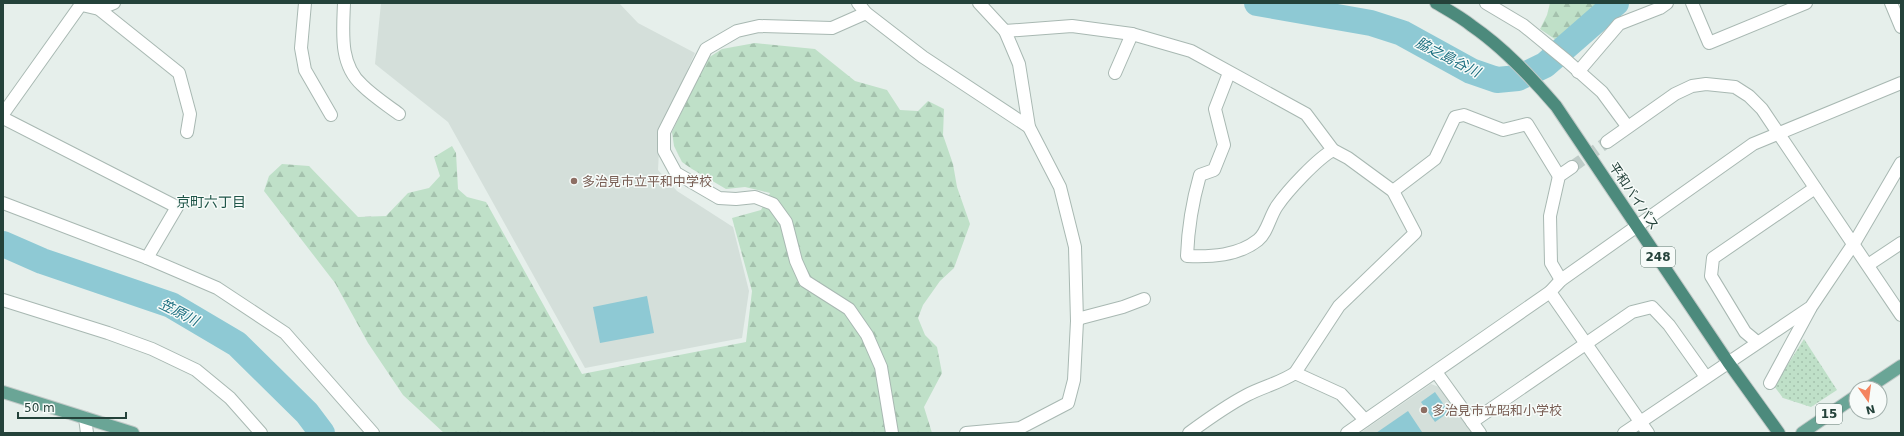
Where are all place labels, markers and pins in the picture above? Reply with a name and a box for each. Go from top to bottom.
place label: 多治見市立平和中学校 [582,174,712,189]
marker: 多治見市立平和中学校 [569,176,579,186]
place label: 多治見市立昭和小学校 [1432,403,1562,418]
marker: 多治見市立昭和小学校 [1419,405,1429,415]

